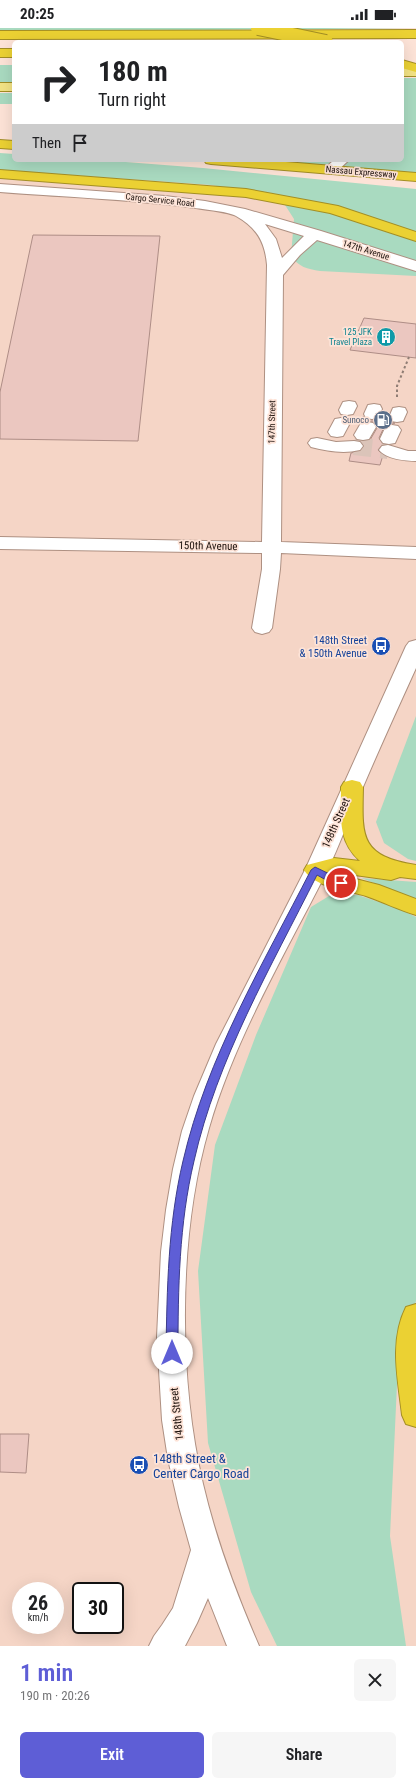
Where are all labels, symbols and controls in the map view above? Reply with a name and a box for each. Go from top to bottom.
text: 20:25 [20,5,54,23]
text: 180 m [98,55,168,88]
icon: right [32,56,84,108]
text: Turn right [98,89,166,110]
icon: arrive [69,132,91,154]
text: Then [32,134,61,152]
street label: Nassau Expressway [325,164,397,180]
street label: Cargo Service Road [125,191,195,209]
street label: 147th Avenue [341,238,391,262]
building icon: 125 JFK Travel Plaza [375,326,397,348]
place label: 125 JFK Travel Plaza [329,327,372,347]
street label: 147th Street [267,400,277,444]
fuel station icon: Sunoco [372,409,394,431]
place label: Sunoco [342,415,369,425]
street label: 150th Avenue [178,539,238,553]
place label: 148th Street & 150th Avenue [299,634,367,660]
bus stop icon: 148th Street & 150th Avenue [370,635,392,657]
street label: 148th Street [319,796,353,850]
pin [324,866,358,900]
icon: arrive [330,872,352,894]
position arrow [151,1332,193,1374]
street label: 148th Street [168,1387,186,1441]
place label: 148th Street & Center Cargo Road [153,1451,249,1481]
bus stop icon: 148th Street & Center Cargo Road [128,1454,150,1476]
speed limit sign: 30 [72,1582,124,1634]
text: 26 [28,1591,48,1615]
text: km/h [28,1612,48,1623]
text: 1 min [20,1659,73,1687]
button: close [354,1659,396,1701]
text: 190 m · 20:26 [20,1688,90,1703]
button: Exit [20,1732,204,1778]
button: Share [212,1732,396,1778]

